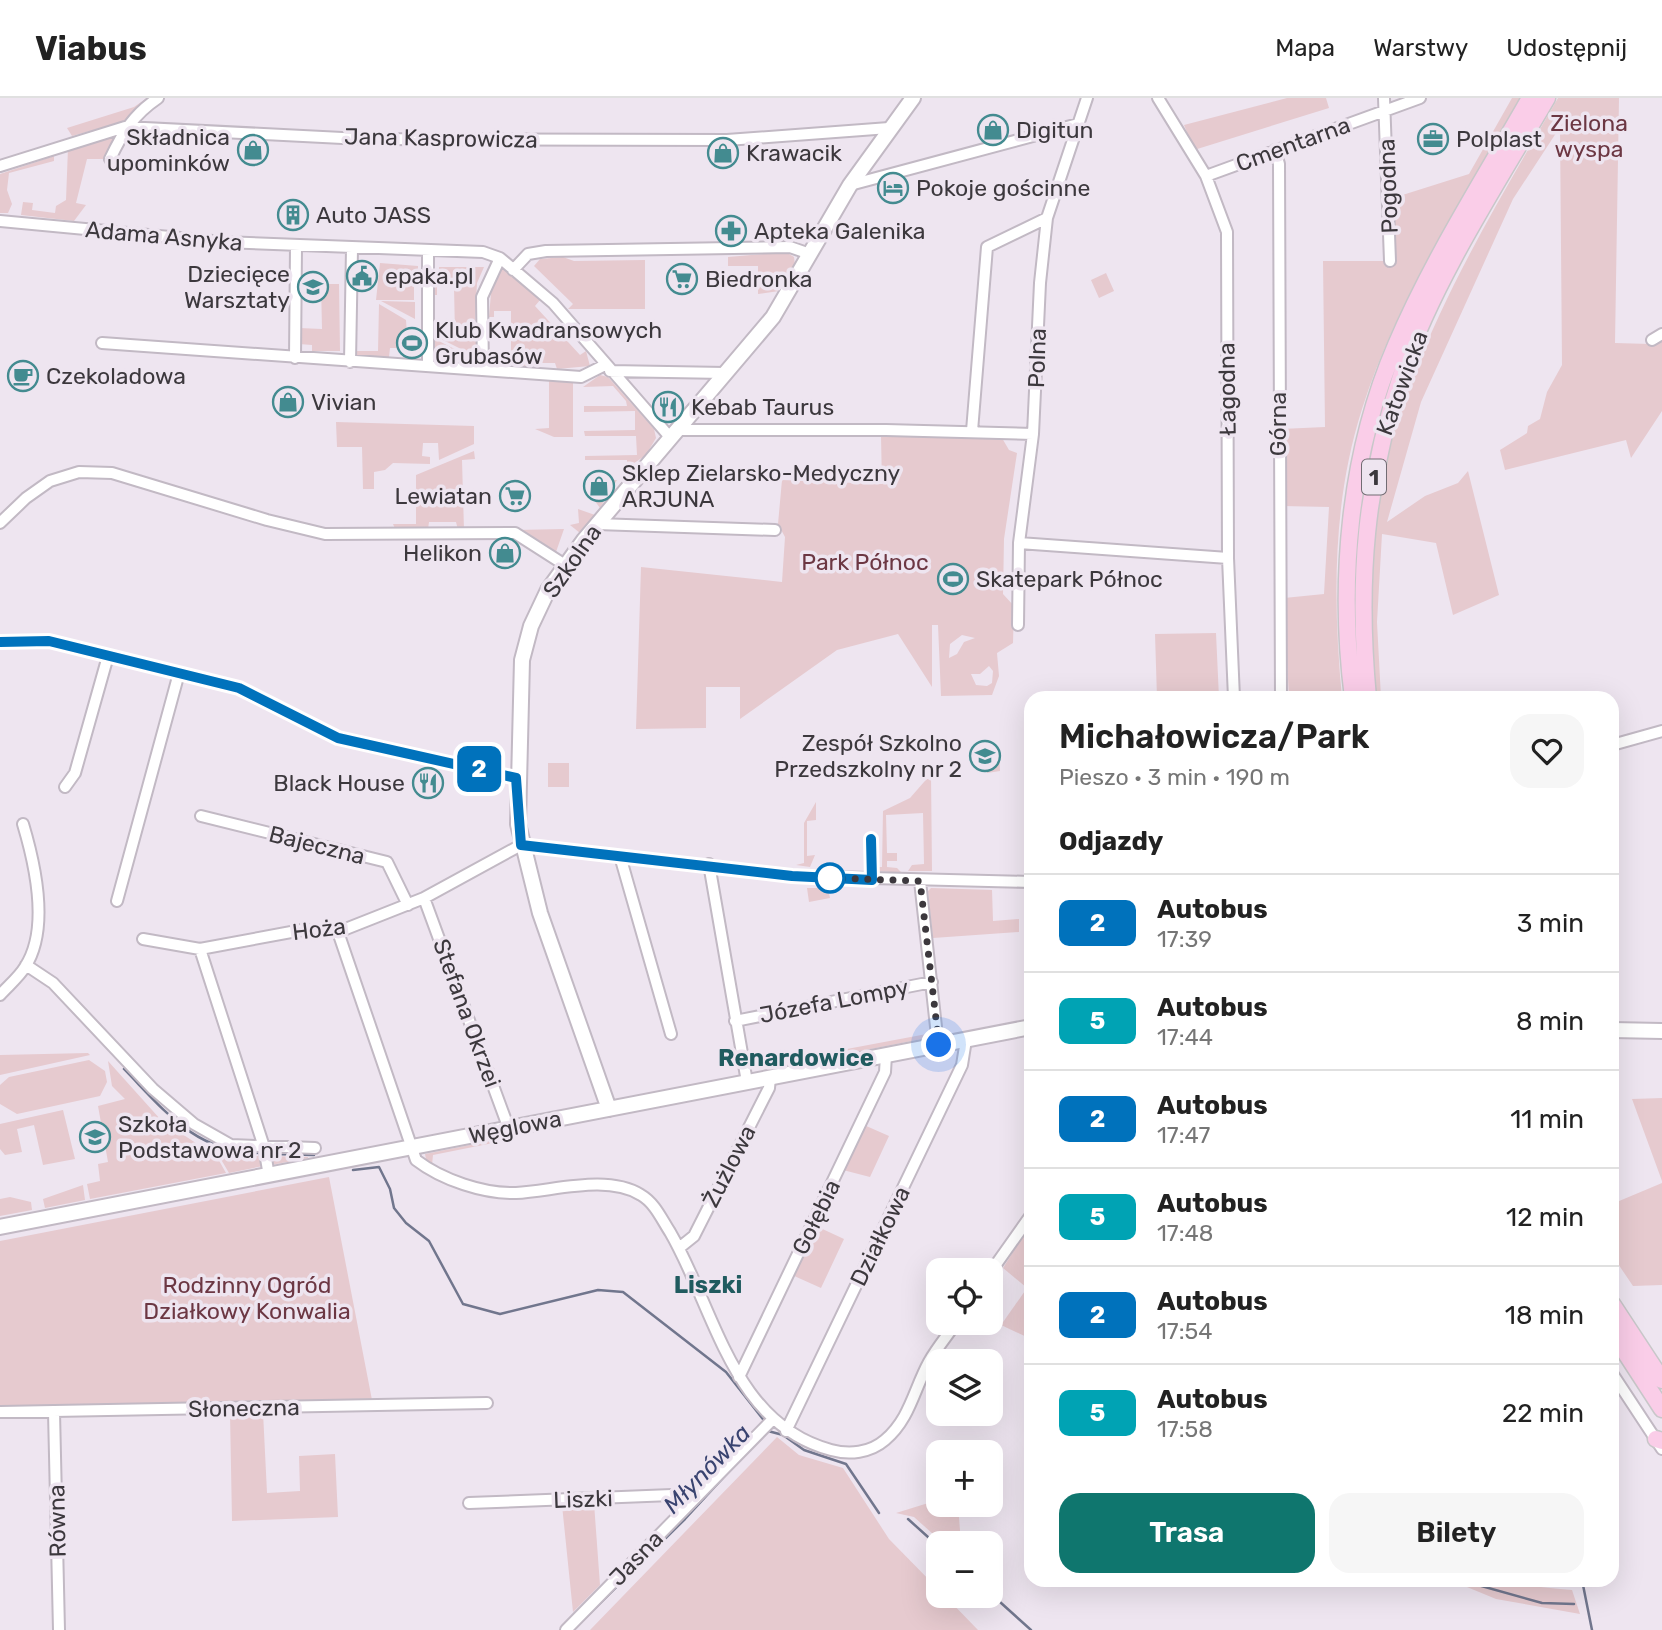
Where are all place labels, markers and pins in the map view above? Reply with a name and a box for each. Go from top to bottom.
shop icon: Digitun [976,113,1010,147]
place label: Digitun [1016,116,1094,144]
office icon: Polplast [1416,122,1450,156]
place label: Składnica upominków [107,123,230,177]
place label: Polplast [1456,125,1542,153]
shop icon: Składnica upominków [236,133,270,167]
shop icon: Krawacik [706,136,740,170]
place label: Krawacik [746,139,842,167]
hotel icon: Pokoje gościnne [876,171,910,205]
place label: Pokoje gościnne [916,174,1090,202]
building icon: Auto JASS [276,198,310,232]
place label: Auto JASS [316,201,431,229]
pharmacy icon: Apteka Galenika [714,214,748,248]
place label: Apteka Galenika [754,217,926,245]
public building icon: epaka.pl [345,259,379,293]
place label: Dziecięce Warsztaty [184,260,290,314]
place label: epaka.pl [385,262,474,290]
supermarket icon: Biedronka [665,262,699,296]
place label: Biedronka [705,265,812,293]
school or university icon: Dziecięce Warsztaty [296,270,330,304]
place label: Klub Kwadransowych Grubasów [435,316,662,370]
sports icon: Klub Kwadransowych Grubasów [395,326,429,360]
cafe icon: Czekoladowa [6,359,40,393]
place label: Czekoladowa [46,362,186,390]
shop icon: Vivian [271,385,305,419]
place label: Vivian [311,388,377,416]
restaurant icon: Kebab Taurus [651,390,685,424]
place label: Kebab Taurus [691,393,834,421]
place label: Sklep Zielarsko-Medyczny ARJUNA [622,459,901,513]
shop icon: Sklep Zielarsko-Medyczny ARJUNA [582,469,616,503]
supermarket icon: Lewiatan [498,479,532,513]
place label: Lewiatan [395,482,492,510]
shop icon: Helikon [488,536,522,570]
place label: Helikon [403,539,482,567]
sports icon: Skatepark Północ [936,562,970,596]
place label: Skatepark Północ [976,565,1163,593]
place label: Zespół Szkolno Przedszkolny nr 2 [774,729,962,783]
school or university icon: Zespół Szkolno Przedszkolny nr 2 [968,739,1002,773]
restaurant icon: Black House [411,766,445,800]
place label: Black House [273,769,405,797]
unlabelled marker [815,863,845,893]
place label: Szkoła Podstawowa nr 2 [118,1110,302,1164]
school or university icon: Szkoła Podstawowa nr 2 [78,1120,112,1154]

